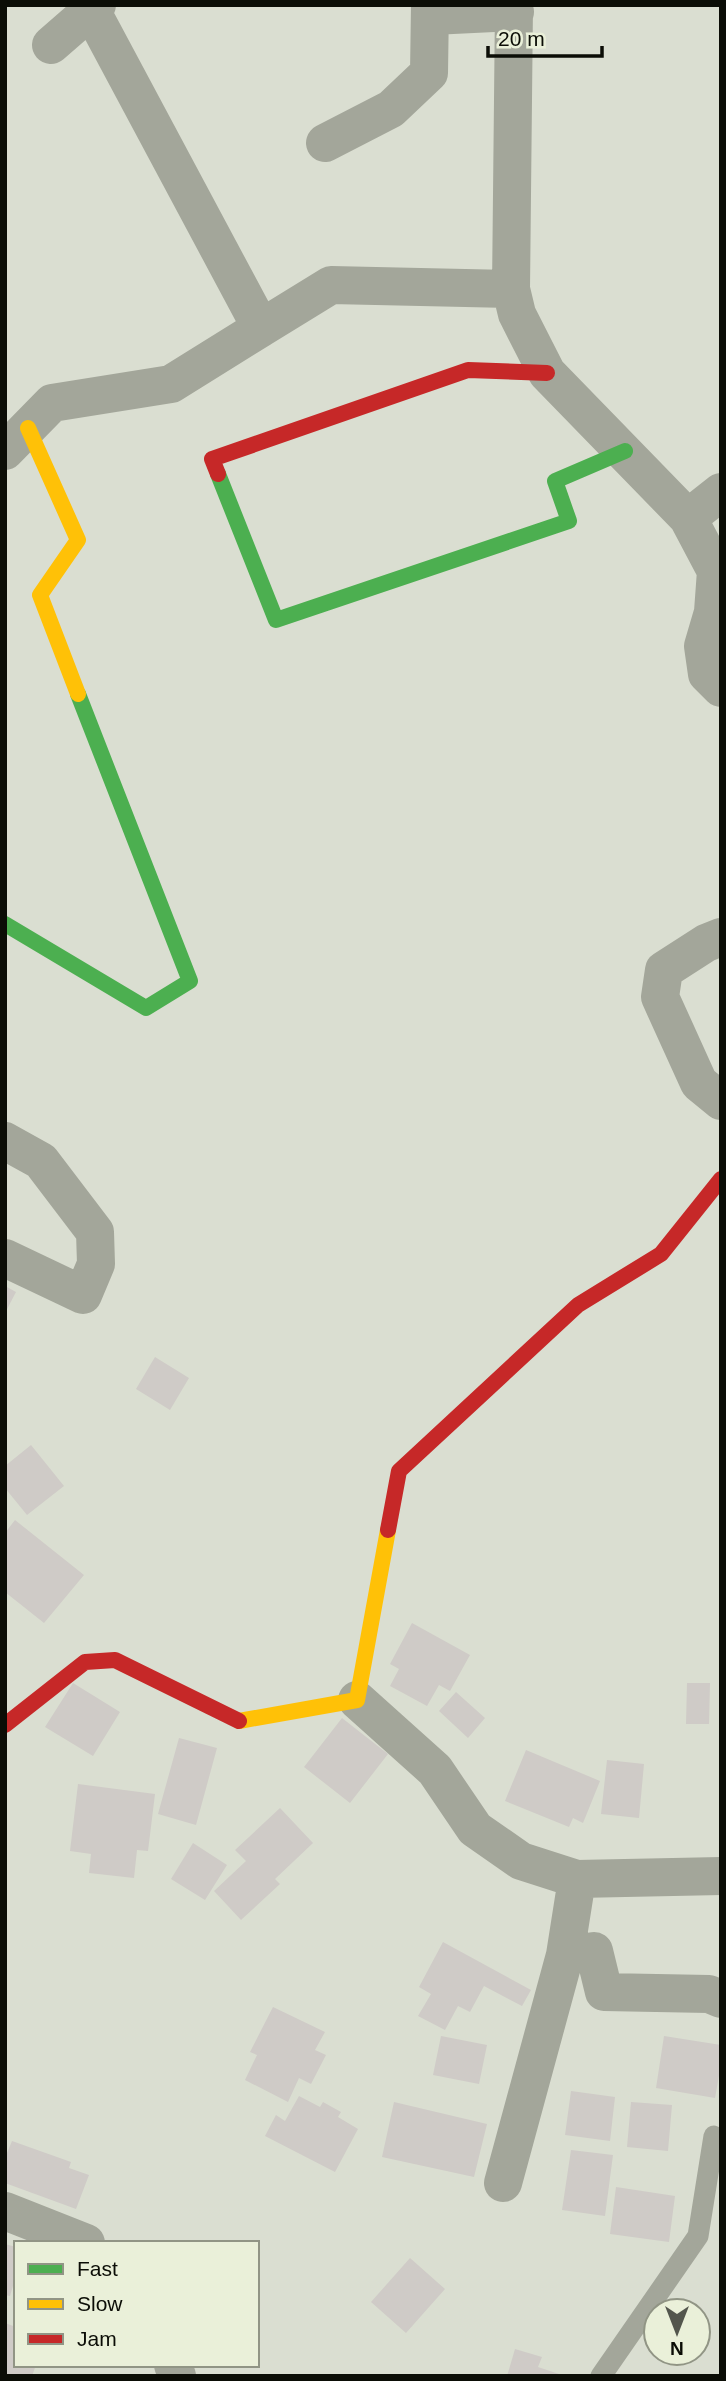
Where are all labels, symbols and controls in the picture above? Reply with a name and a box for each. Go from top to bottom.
scale bar [488,14,602,58]
text: 20 m [498,27,545,50]
legend [14,2241,259,2367]
text: Fast [77,2257,118,2280]
text: Slow [77,2292,123,2315]
north arrow [642,2297,712,2367]
text: Jam [77,2327,117,2350]
text: N [670,2338,684,2359]

